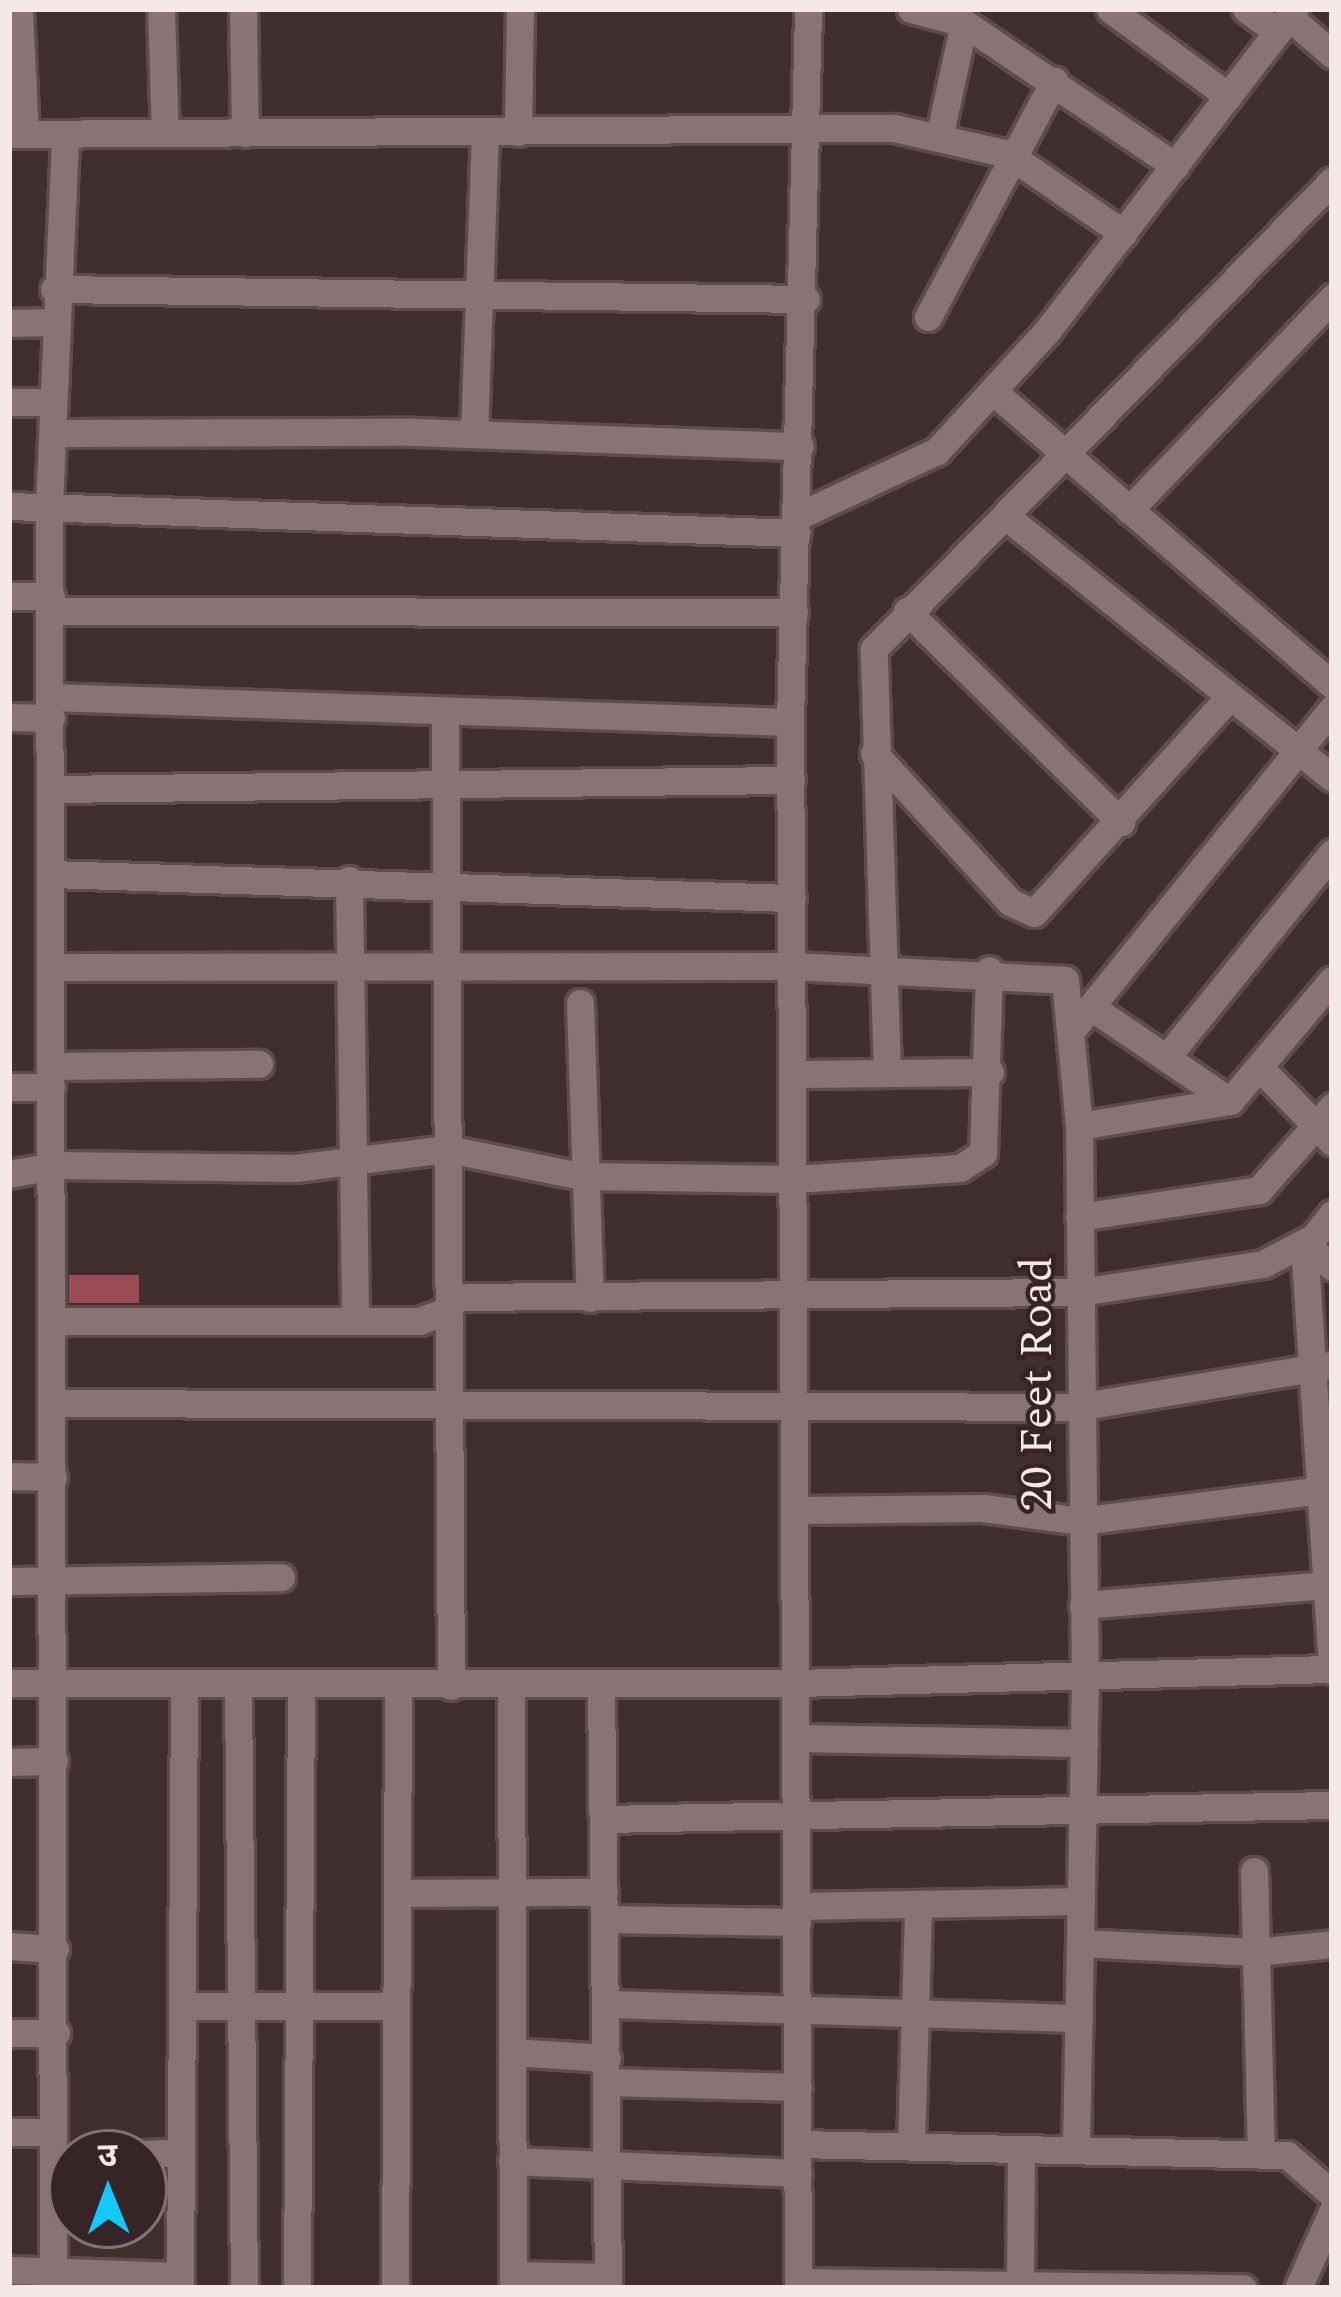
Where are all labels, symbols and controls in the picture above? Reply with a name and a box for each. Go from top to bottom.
street label: 20 Feet Road [1011,1257,1065,1511]
north arrow [48,2129,168,2249]
text: उ [97,2131,118,2181]

